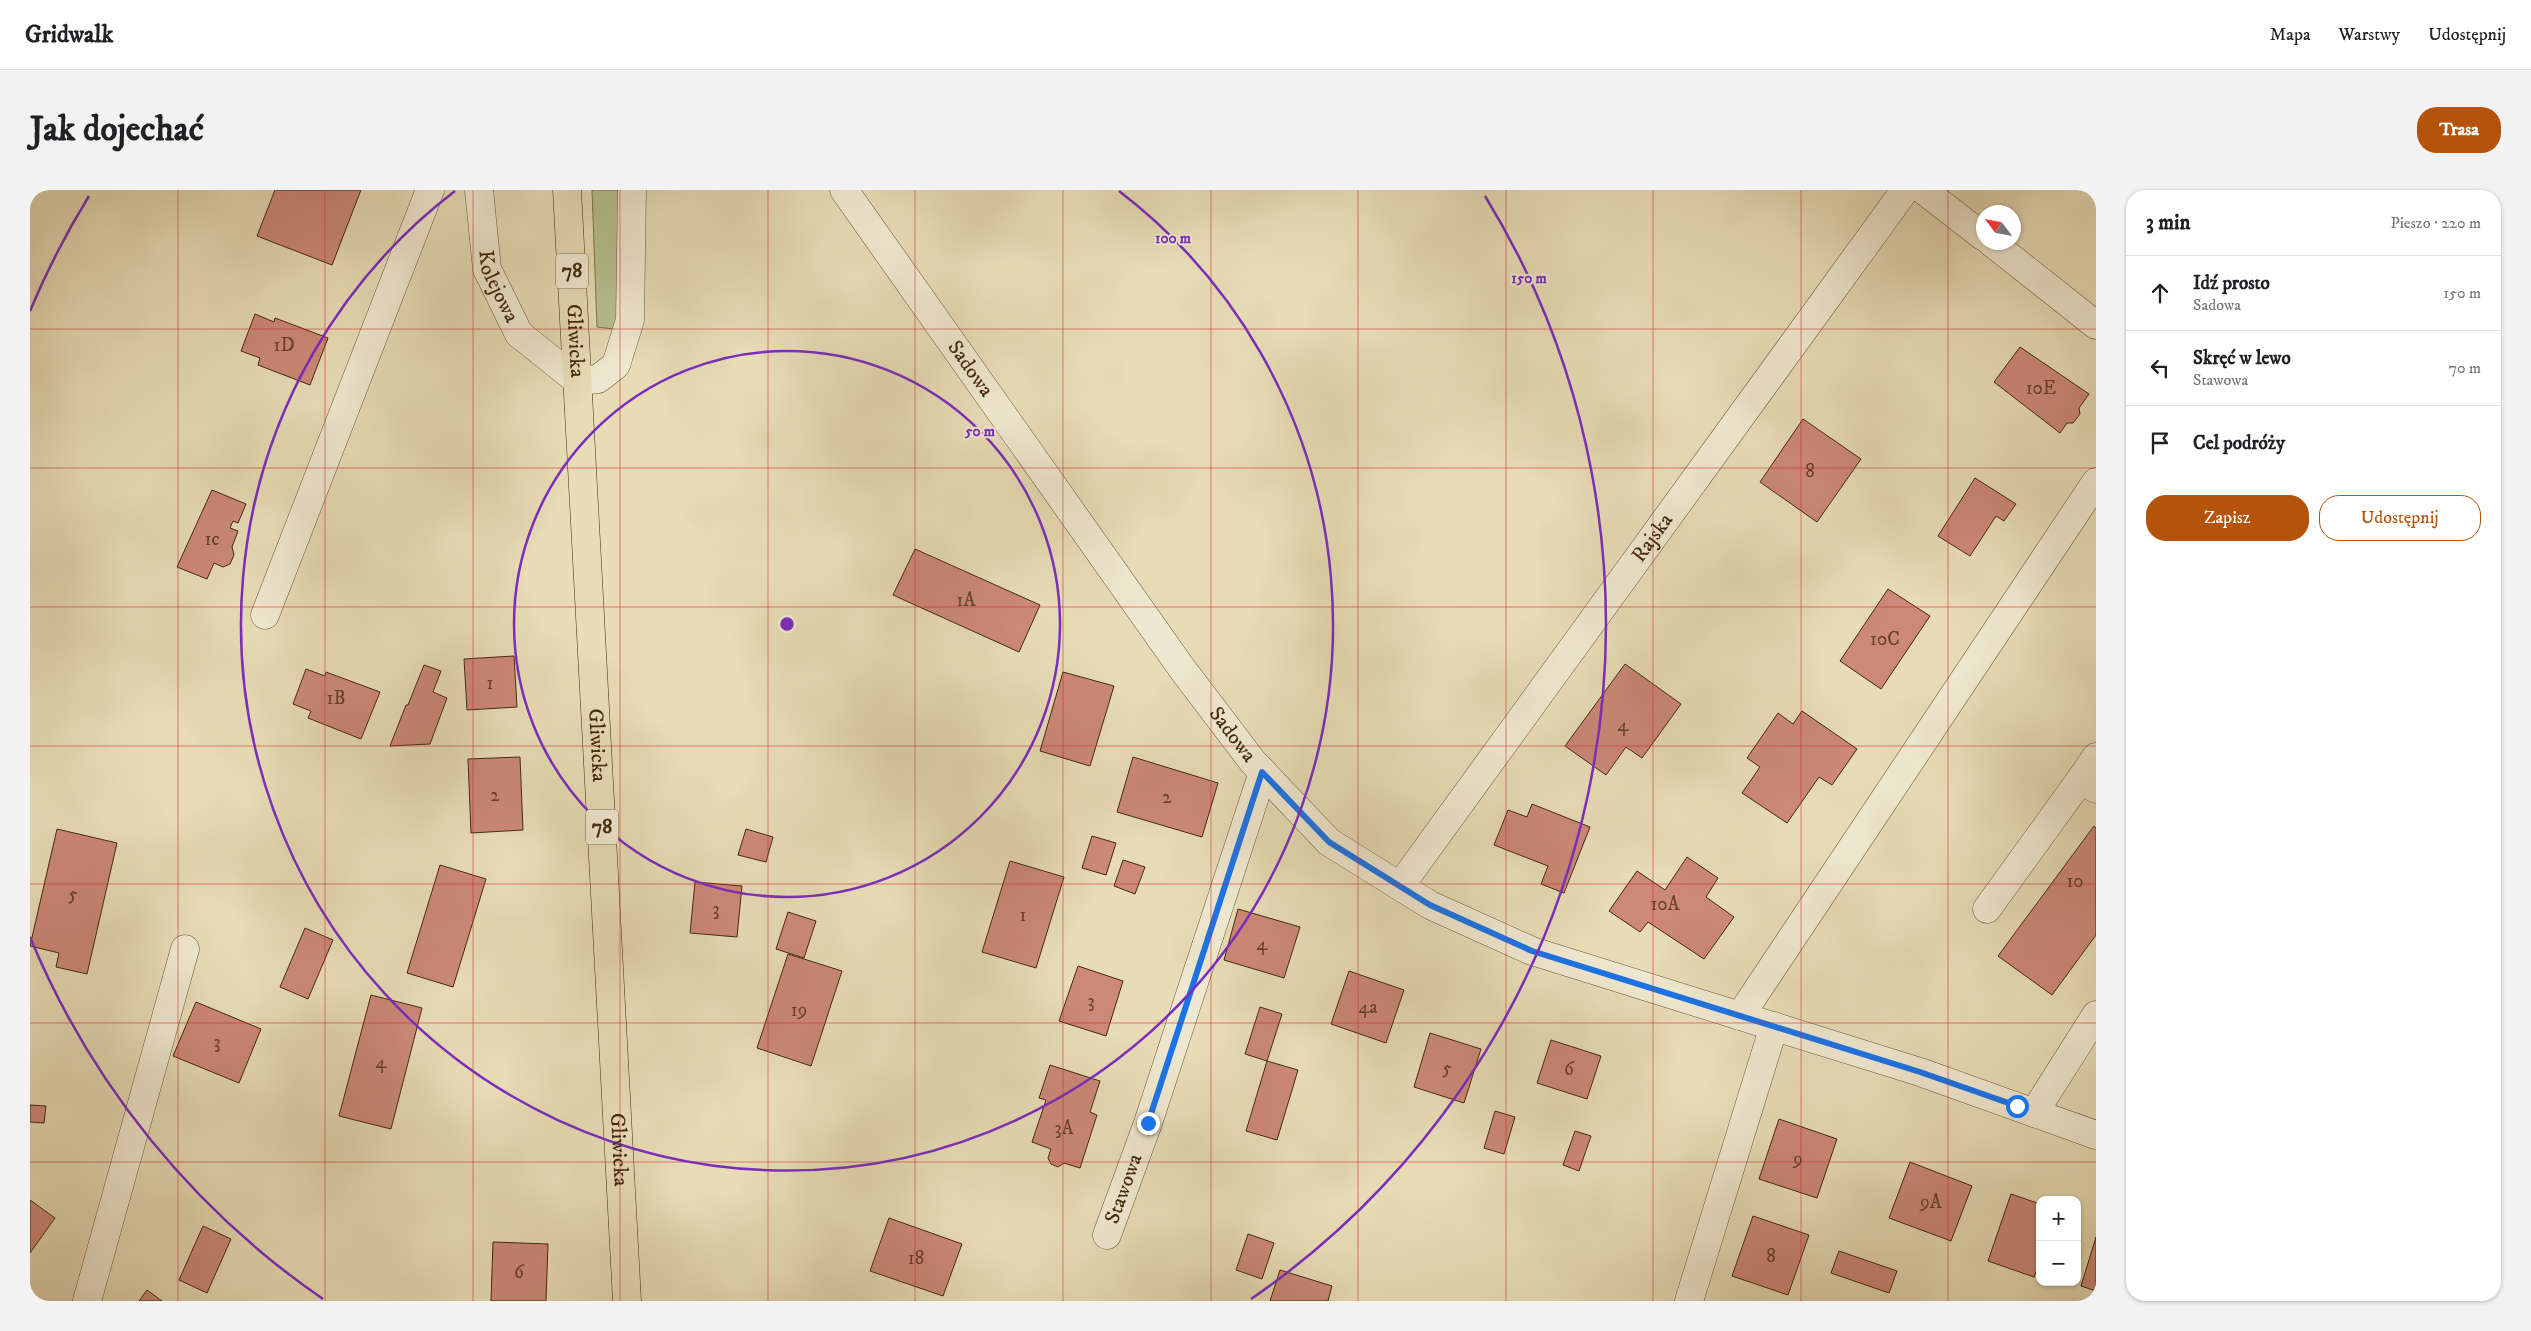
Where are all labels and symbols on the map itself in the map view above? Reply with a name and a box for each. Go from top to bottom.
north arrow [1976,205,2021,250]
text: 100 m [1155,229,1192,248]
street label: Kolejowa [472,249,524,327]
road number: 78 [556,254,588,288]
text: 150 m [1511,269,1547,288]
street label: Gliwicka [560,303,590,378]
house number: 1D [273,334,295,357]
street label: Sadowa [942,336,999,402]
house number: 10E [2026,377,2056,400]
text: 50 m [964,422,996,441]
house number: 8 [1805,460,1815,483]
street label: Rajska [1626,508,1679,568]
house number: 1c [204,528,220,551]
house number: 1A [956,589,976,612]
centre of rings [778,615,796,633]
house number: 10C [1870,628,1900,651]
house number: 1 [487,672,494,695]
house number: 1B [327,687,346,710]
street label: Sadowa [1203,702,1262,768]
street label: Gliwicka [582,708,612,783]
house number: 4 [1618,714,1630,737]
house number: 2 [490,784,500,807]
house number: 2 [1162,786,1172,809]
road number: 78 [586,810,618,844]
house number: 10 [2066,870,2084,893]
house number: 5 [68,883,78,906]
house number: 10A [1650,893,1681,916]
house number: 3 [712,898,720,921]
house number: 1 [1020,904,1027,927]
house number: 4 [1257,933,1269,956]
house number: 3 [1087,990,1095,1013]
house number: 4a [1358,996,1378,1019]
house number: 19 [791,999,807,1022]
house number: 3 [213,1031,221,1054]
house number: 4 [376,1051,388,1074]
house number: 5 [1442,1057,1452,1080]
house number: 6 [1564,1058,1575,1081]
route start [2006,1095,2029,1118]
street label: Gliwicka [604,1112,634,1187]
route end [1137,1112,1160,1135]
house number: 3A [1054,1117,1074,1140]
house number: 9 [1792,1148,1803,1171]
street label: Stawowa [1099,1150,1149,1228]
house number: 9A [1919,1191,1943,1214]
house number: 8 [1766,1245,1776,1268]
house number: 18 [908,1247,924,1270]
house number: 6 [514,1261,525,1284]

